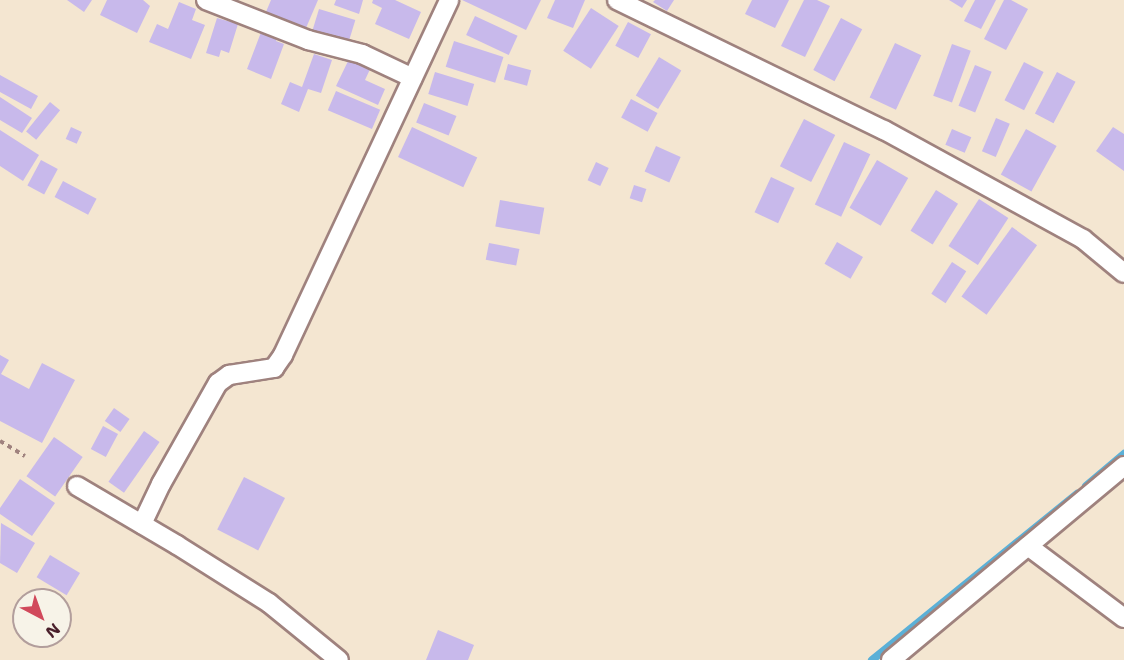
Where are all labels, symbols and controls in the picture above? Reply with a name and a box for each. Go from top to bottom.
north arrow [12,588,72,648]
text: N [41,618,65,643]

